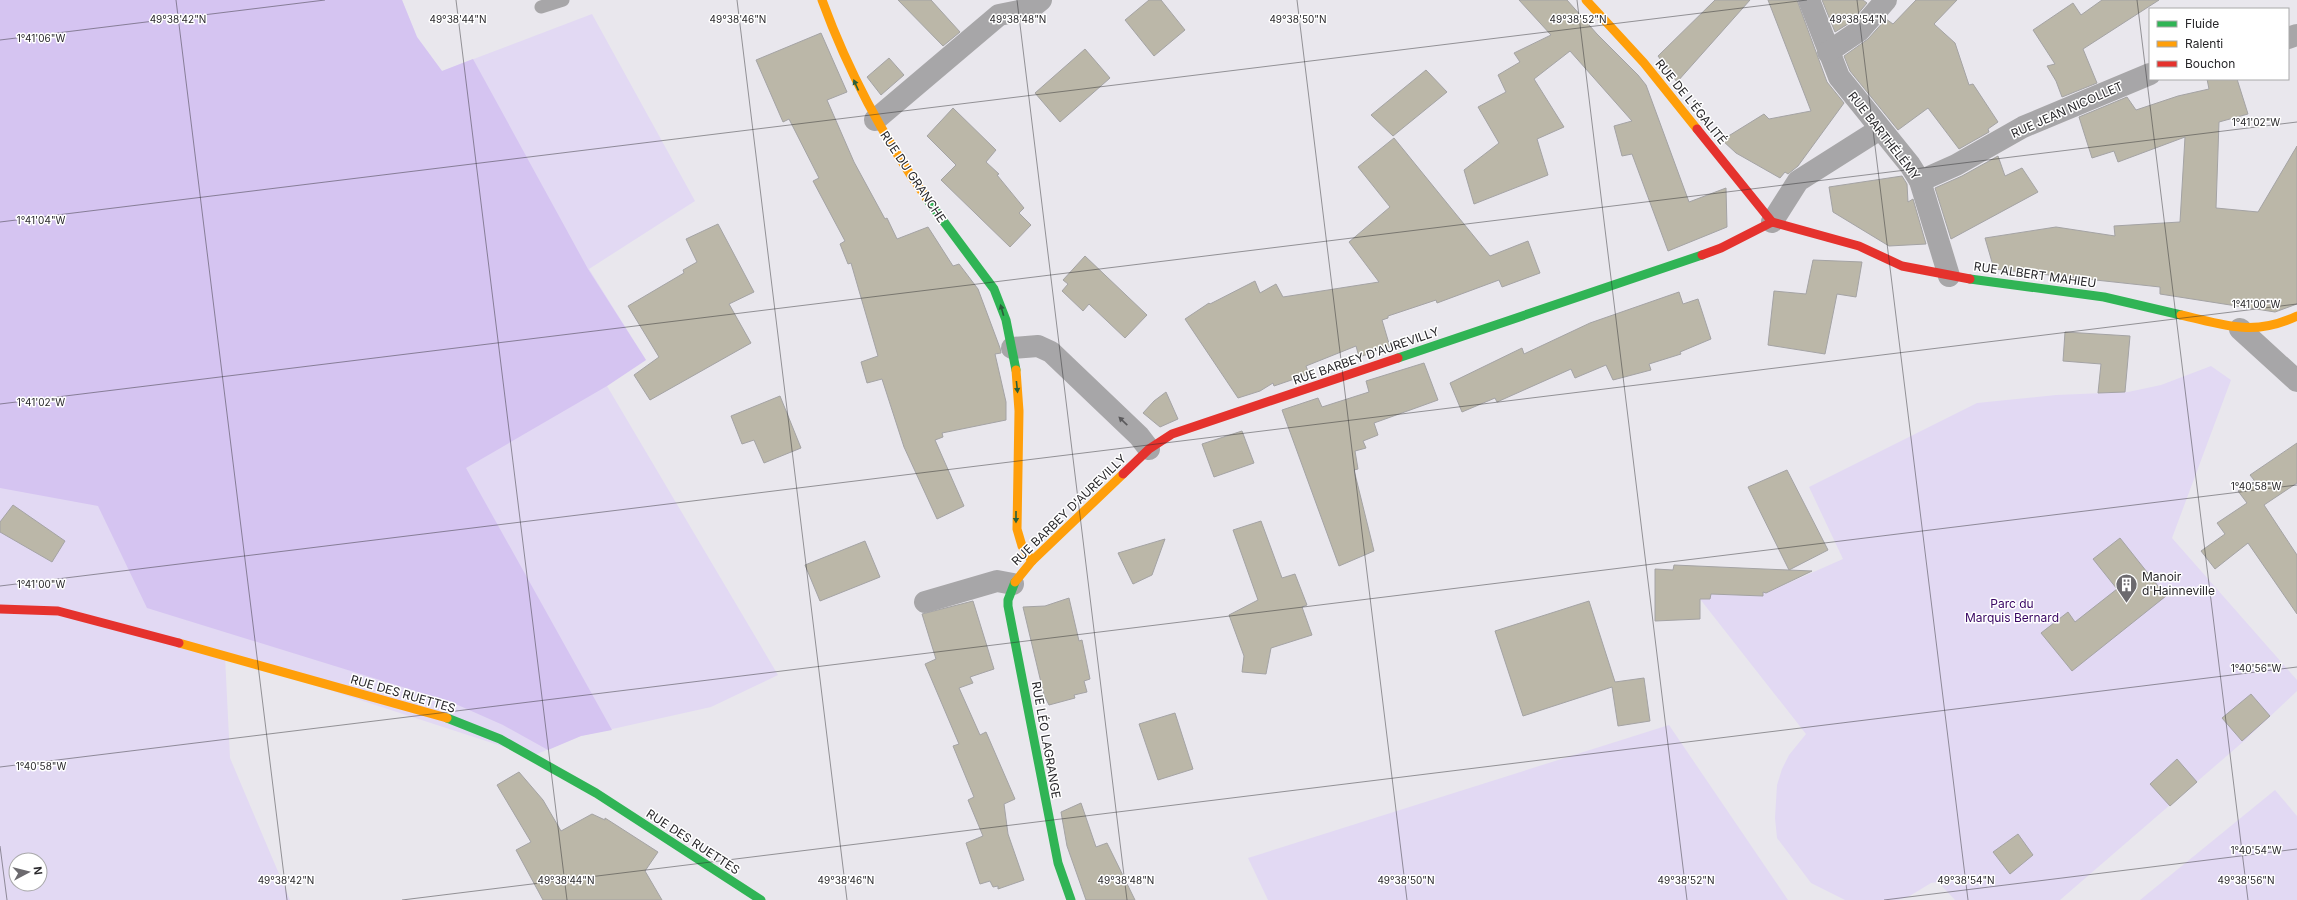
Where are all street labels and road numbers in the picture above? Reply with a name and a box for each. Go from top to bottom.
street label: RUE DE L'ÉGALITÉ [1653,56,1730,147]
street label: RUE JEAN NICOLLET [2009,78,2125,141]
street label: RUE BARTHÉLÉMY [1845,89,1924,183]
street label: RUE DU GRANCHE [877,128,950,225]
street label: RUE ALBERT MAHIEU [1973,258,2097,291]
street label: RUE BARBEY D'AUREVILLY [1291,323,1441,388]
street label: RUE BARBEY D'AUREVILLY [1008,451,1129,568]
street label: RUE DES RUETTES [349,671,458,716]
street label: RUE LÉO LAGRANGE [1029,680,1064,800]
street label: RUE DES RUETTES [644,806,743,878]

